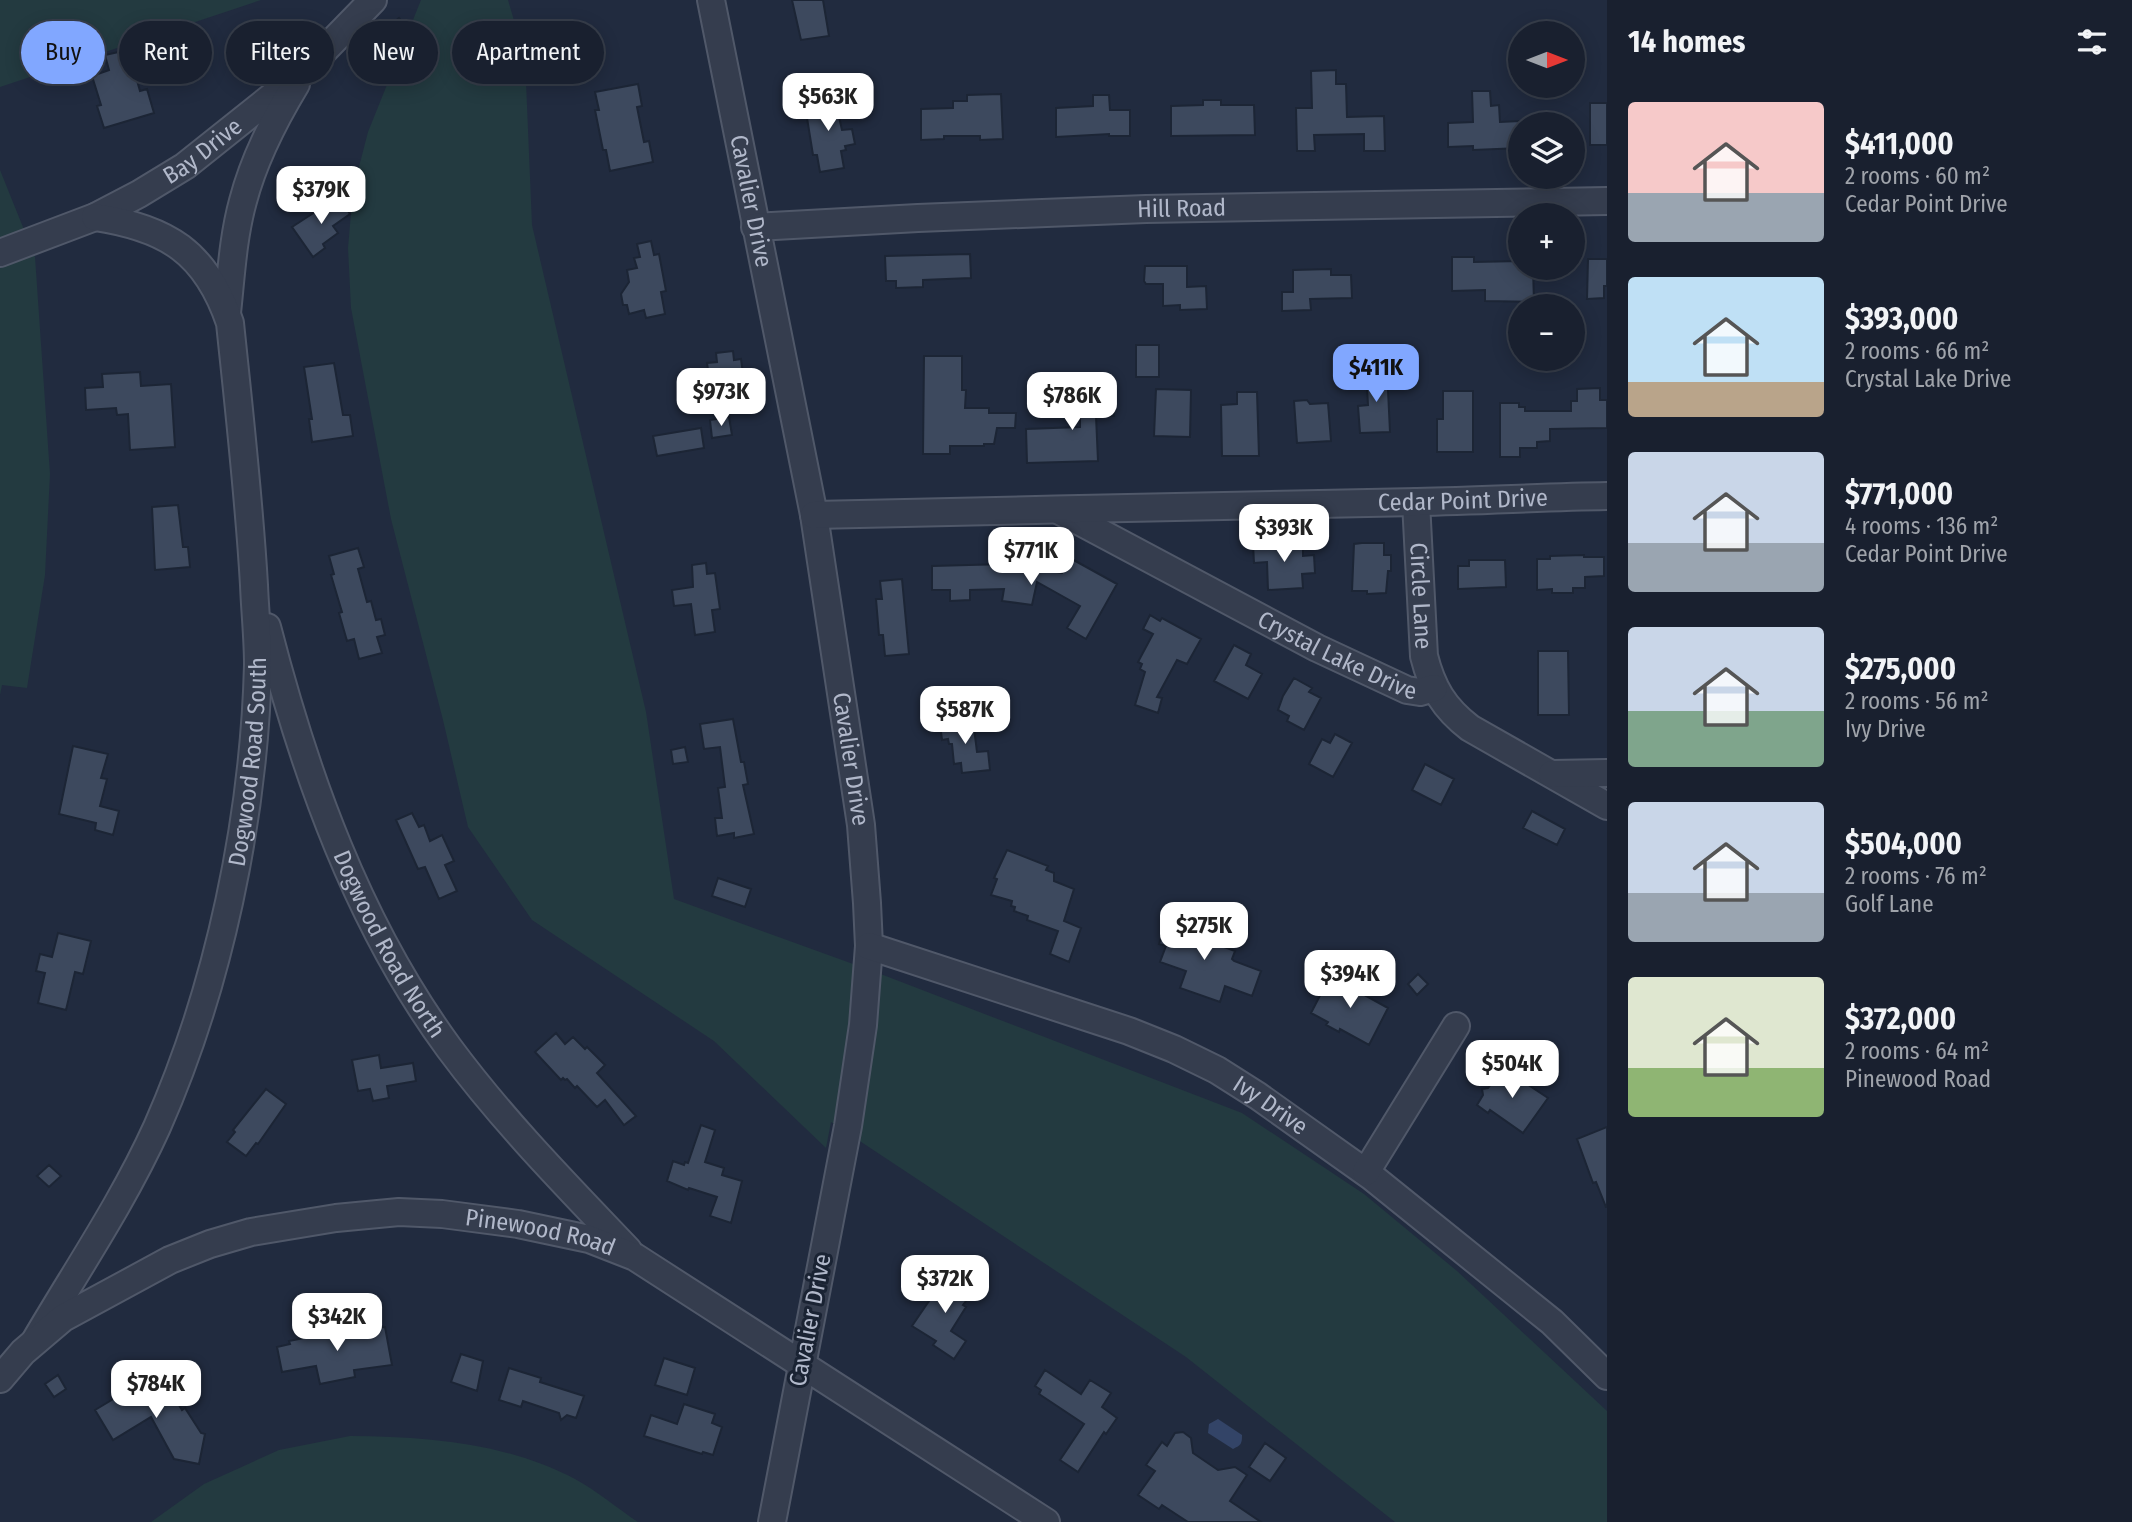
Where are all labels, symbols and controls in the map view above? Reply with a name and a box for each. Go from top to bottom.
chip: Buy [21,21,105,84]
chip: Rent [119,21,212,84]
chip: Filters [226,21,334,84]
chip: New [348,21,438,84]
chip: Apartment [452,21,604,84]
north arrow [1508,21,1586,98]
map controls [1508,21,1585,371]
icon: filters [2073,23,2111,61]
text: 14 homes [1628,24,1745,60]
pin: $563K [779,74,877,133]
text: $563K [799,82,857,110]
street label: Bay Drive [158,112,247,190]
button: layers [1508,112,1585,189]
text: $411,000 [1845,126,1954,162]
icon: home [1684,130,1768,214]
street label: Cavalier Drive [724,132,778,270]
text: 2 rooms · 60 m² [1845,162,1990,190]
pin: $379K [272,166,370,226]
text: $379K [292,175,350,203]
text: Cedar Point Drive [1845,190,2008,218]
street label: Hill Road [1137,194,1226,223]
button: + [1508,203,1585,280]
button: − [1508,294,1585,371]
text: $393,000 [1845,301,1958,337]
icon: home [1684,305,1768,389]
text: 2 rooms · 66 m² [1845,337,1989,365]
pin: $411K [1327,344,1425,404]
text: $411K [1349,353,1403,381]
text: Crystal Lake Drive [1845,365,2011,393]
pin: $973K [672,368,770,428]
pin: $786K [1023,372,1121,432]
text: $973K [693,377,749,405]
text: $786K [1043,381,1101,409]
text: $771,000 [1845,476,1953,512]
icon: home [1684,480,1768,564]
street label: Cedar Point Drive [1378,484,1548,517]
pin: $393K [1235,504,1333,564]
text: 4 rooms · 136 m² [1845,512,1998,540]
text: $393K [1255,513,1313,541]
pin: $771K [982,528,1080,587]
text: $771K [1004,536,1058,564]
text: Cedar Point Drive [1845,540,2008,568]
street label: Circle Lane [1404,542,1438,650]
street label: Crystal Lake Drive [1253,605,1418,705]
text: $275,000 [1845,651,1956,687]
icon: home [1684,655,1768,739]
street label: Dogwood Road South [223,657,272,869]
pin: $587K [916,686,1014,746]
text: 2 rooms · 56 m² [1845,687,1989,715]
street label: Cavalier Drive [827,690,875,828]
text: $587K [936,695,994,723]
text: Ivy Drive [1845,715,1926,743]
text: $504,000 [1845,826,1962,862]
icon: home [1684,830,1768,914]
street label: Dogwood Road North [327,846,451,1043]
text: 2 rooms · 76 m² [1845,862,1987,890]
text: Golf Lane [1845,890,1934,918]
pin: $275K [1155,902,1253,962]
text: $275K [1176,911,1232,939]
pin: $394K [1301,950,1399,1010]
text: $394K [1320,959,1380,987]
text: $372,000 [1845,1001,1956,1037]
icon: home [1684,1005,1768,1089]
text: 2 rooms · 64 m² [1845,1037,1989,1065]
pin: $504K [1463,1040,1561,1100]
text: $504K [1482,1049,1542,1077]
text: Pinewood Road [1845,1065,1991,1093]
street label: Ivy Drive [1228,1070,1313,1141]
street label: Pinewood Road [464,1203,619,1262]
street label: Cavalier Drive [783,1251,837,1389]
pin: $372K [896,1256,994,1315]
text: $372K [917,1264,973,1292]
pin: $342K [288,1294,386,1353]
text: $342K [308,1302,366,1330]
pin: $784K [107,1360,205,1420]
text: $784K [127,1369,185,1397]

